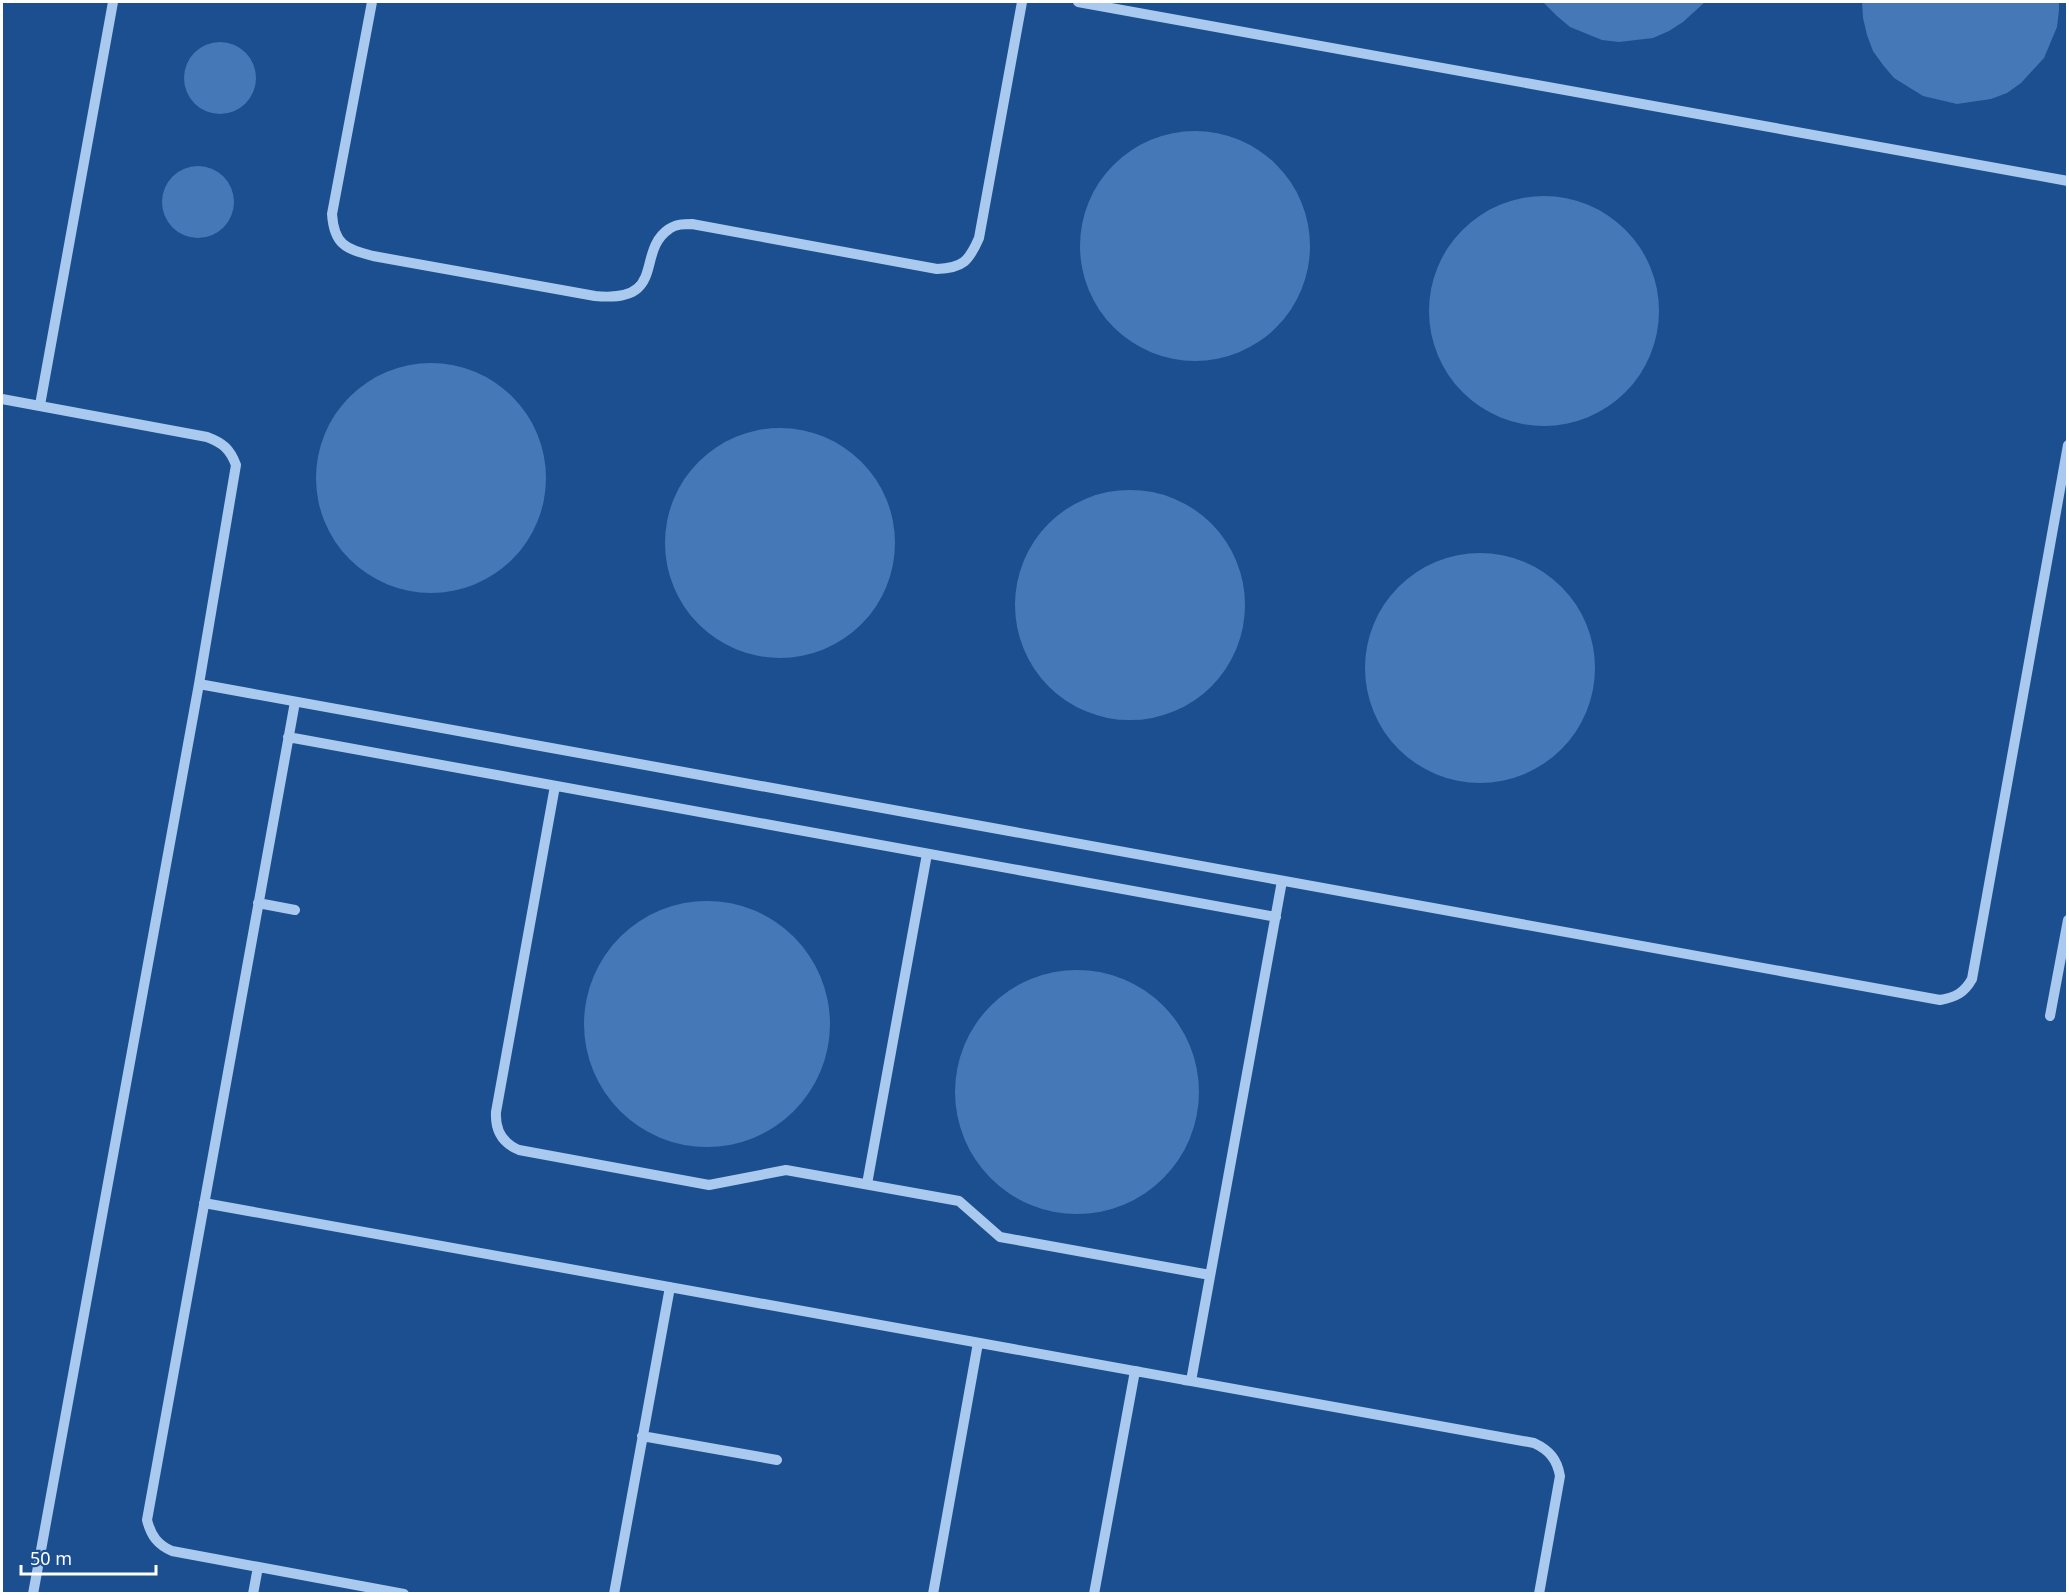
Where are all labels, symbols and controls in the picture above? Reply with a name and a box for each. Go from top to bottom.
scale bar [21,1538,156,1576]
text: 50 m [30,1546,72,1570]

